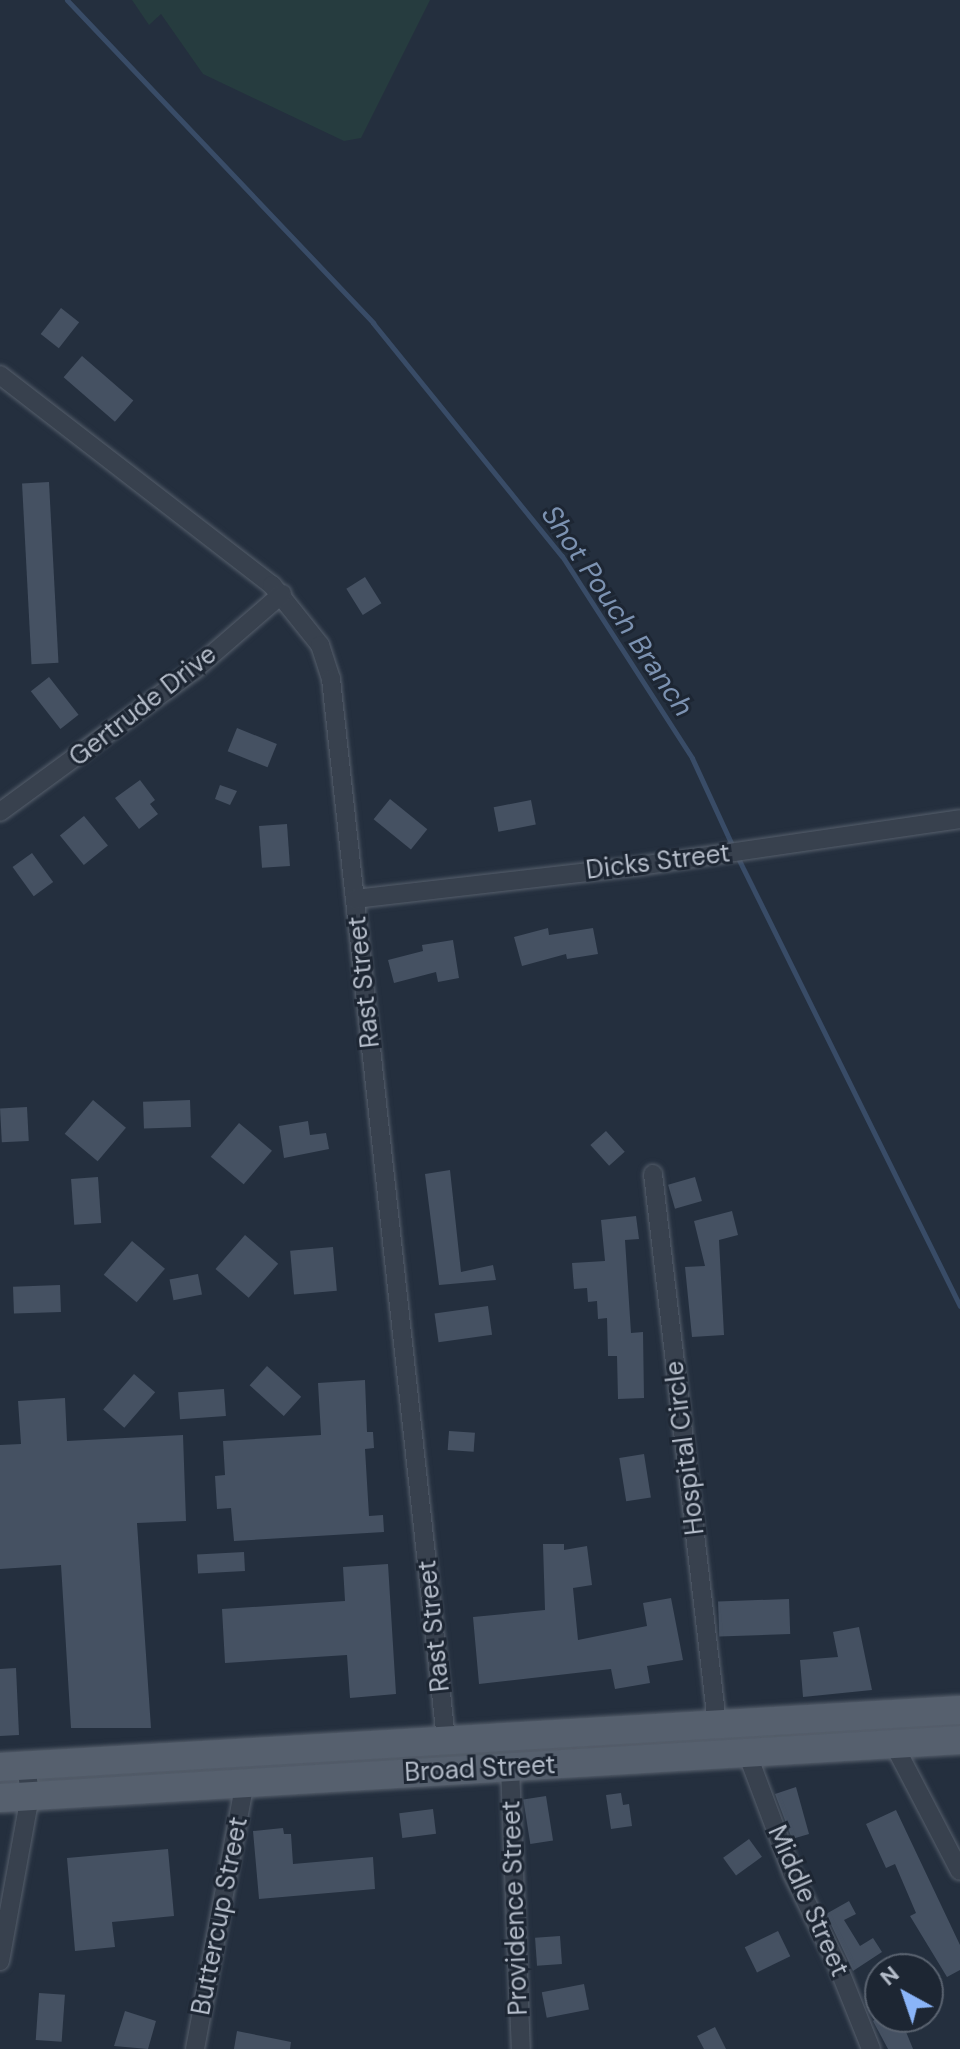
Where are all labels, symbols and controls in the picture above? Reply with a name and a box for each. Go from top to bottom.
water label: Shot Pouch Branch [534,499,700,723]
street label: Gertrude Drive [63,639,223,773]
street label: Dicks Street [584,838,732,886]
street label: Rast Street [342,914,386,1050]
street label: Hospital Circle [659,1359,711,1537]
street label: Rast Street [412,1558,456,1694]
street label: Broad Street [404,1749,556,1789]
street label: Providence Street [496,1800,534,2016]
street label: Buttercup Street [185,1814,255,2018]
street label: Middle Street [761,1821,855,1981]
north arrow [864,1953,944,2033]
text: N [874,1960,905,1992]

